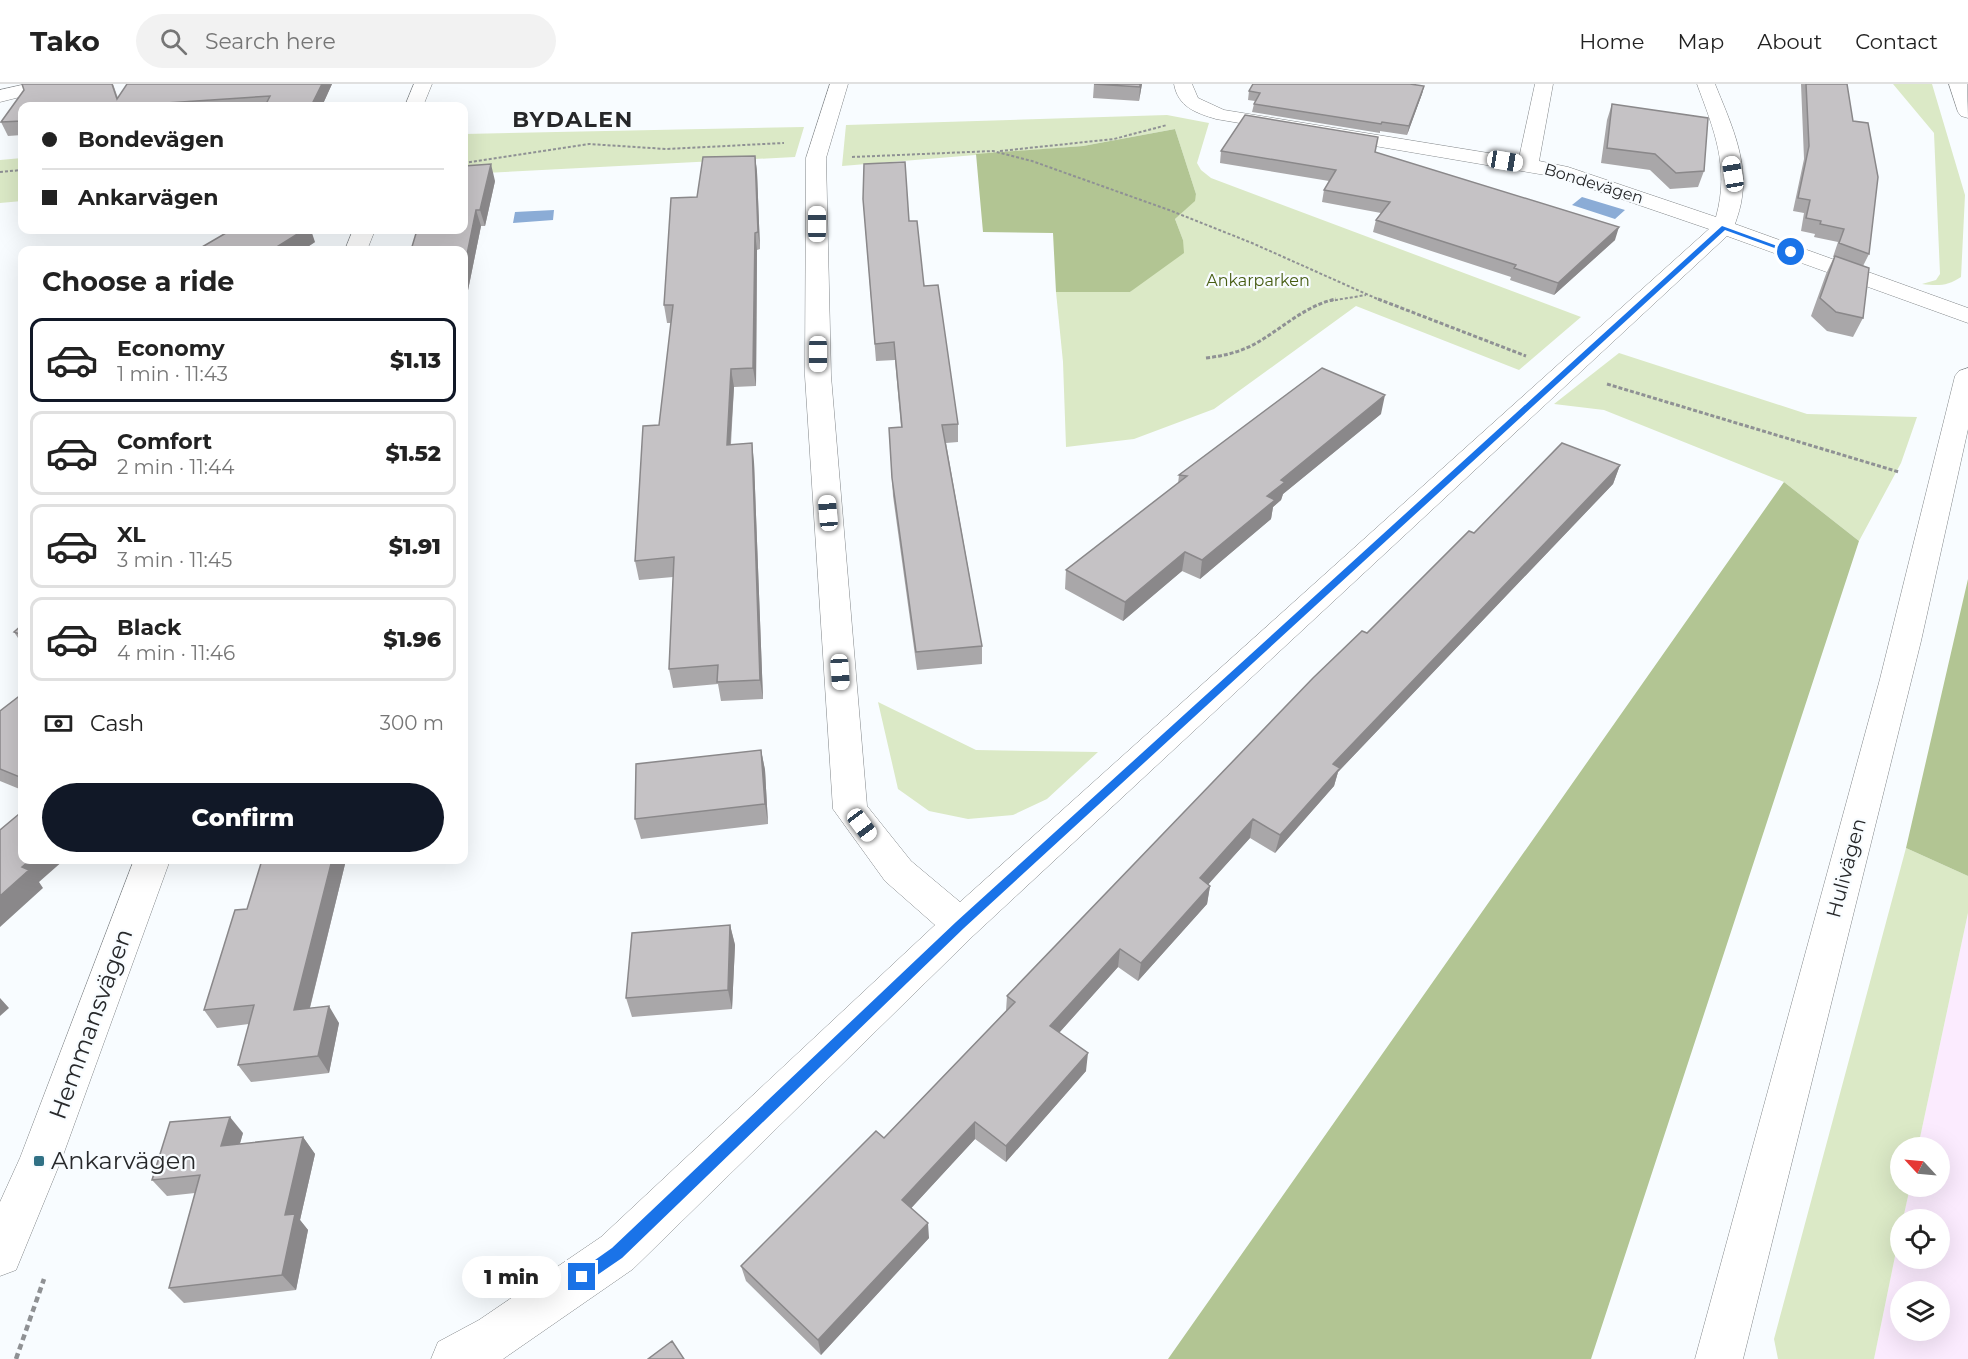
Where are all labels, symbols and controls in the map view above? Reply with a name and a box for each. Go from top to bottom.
search box [136,14,556,68]
text: Tako [30,24,100,58]
icon: search [157,25,190,58]
text: Search here [205,28,336,55]
text: Home [1579,29,1644,54]
text: Map [1677,29,1724,54]
text: About [1757,29,1822,54]
text: Contact [1855,29,1938,54]
district label: BYDALEN [512,106,634,133]
text: Bondevägen [78,126,224,153]
car [1486,149,1524,173]
car [1721,155,1745,193]
street label: Bondevägen [1542,159,1646,208]
text: Ankarvägen [78,184,218,211]
car [808,206,826,242]
route start [1777,238,1804,265]
text: Choose a ride [42,265,234,298]
park label: Ankarparken [1206,271,1310,290]
icon: car [45,333,99,387]
text: Economy [117,335,225,362]
car [809,336,827,372]
text: $1.13 [390,347,441,374]
text: 1 min · 11:43 [117,362,228,386]
icon: car [45,426,99,480]
text: Comfort [117,428,212,455]
text: $1.52 [385,440,441,467]
text: 2 min · 11:44 [117,455,234,479]
car [817,494,839,532]
icon: car [45,519,99,573]
text: XL [117,521,146,548]
text: $1.91 [389,533,441,560]
text: 3 min · 11:45 [117,548,232,572]
icon: car [45,612,99,666]
text: Black [117,614,181,641]
text: $1.96 [383,626,441,653]
text: 4 min · 11:46 [117,641,235,665]
car [830,653,850,691]
icon: cash [42,707,75,740]
text: Cash [90,710,144,737]
text: 300 m [380,711,444,735]
button: Confirm [42,783,444,852]
car [844,805,880,845]
street label: Hulivägen [1821,816,1871,920]
street label: Hemmansvägen [43,925,138,1123]
north arrow [1890,1137,1950,1197]
map controls [1890,1137,1950,1341]
place label: Ankarvägen [51,1146,197,1175]
marker: Ankarvägen [32,1154,46,1168]
button: locate [1890,1209,1950,1269]
callout: 1 min [462,1256,561,1298]
route end [568,1263,595,1290]
text: 1 min [484,1265,539,1289]
button: layers [1890,1281,1950,1341]

